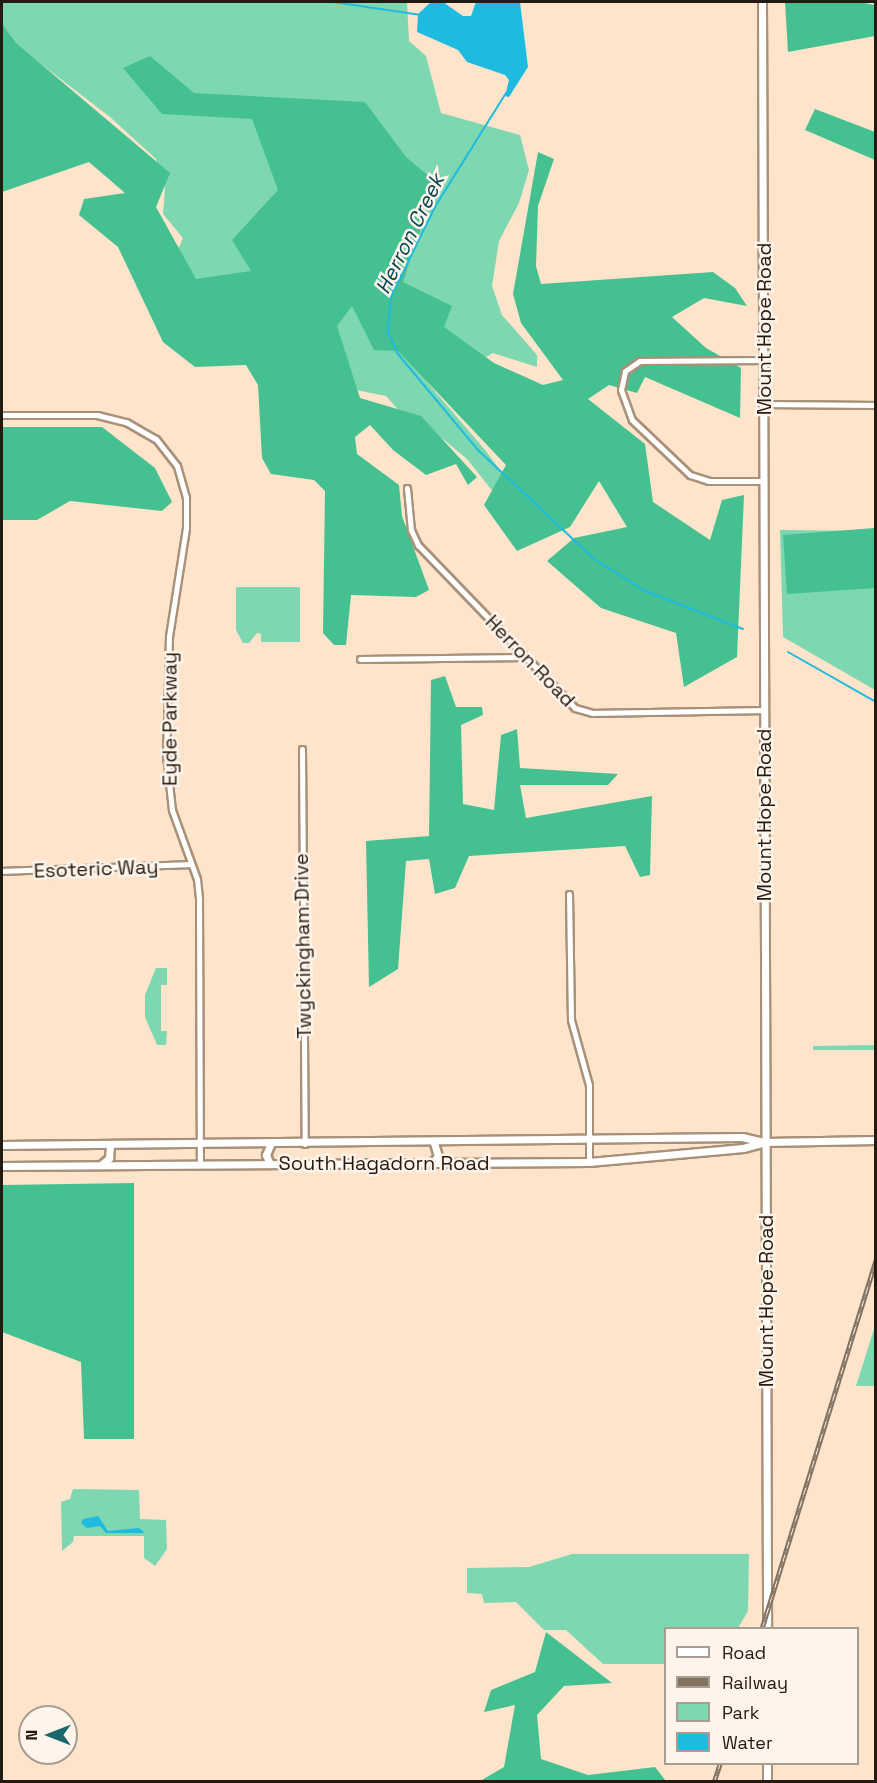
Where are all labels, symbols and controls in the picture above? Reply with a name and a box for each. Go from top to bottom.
water label: Herron Creek [370,170,450,298]
street label: Mount Hope Road [752,243,776,415]
street label: Herron Road [480,610,580,712]
street label: Eyde Parkway [158,652,182,786]
street label: Mount Hope Road [752,729,776,901]
street label: Twyckingham Drive [289,853,317,1039]
street label: Esoteric Way [33,855,159,883]
street label: South Hagadorn Road [278,1151,490,1175]
street label: Mount Hope Road [754,1215,778,1387]
legend [664,1627,859,1765]
text: Road [722,1641,766,1664]
text: Railway [722,1671,788,1694]
text: Park [722,1701,759,1724]
north arrow [18,1705,78,1765]
text: N [21,1730,42,1740]
text: Water [722,1731,773,1754]

